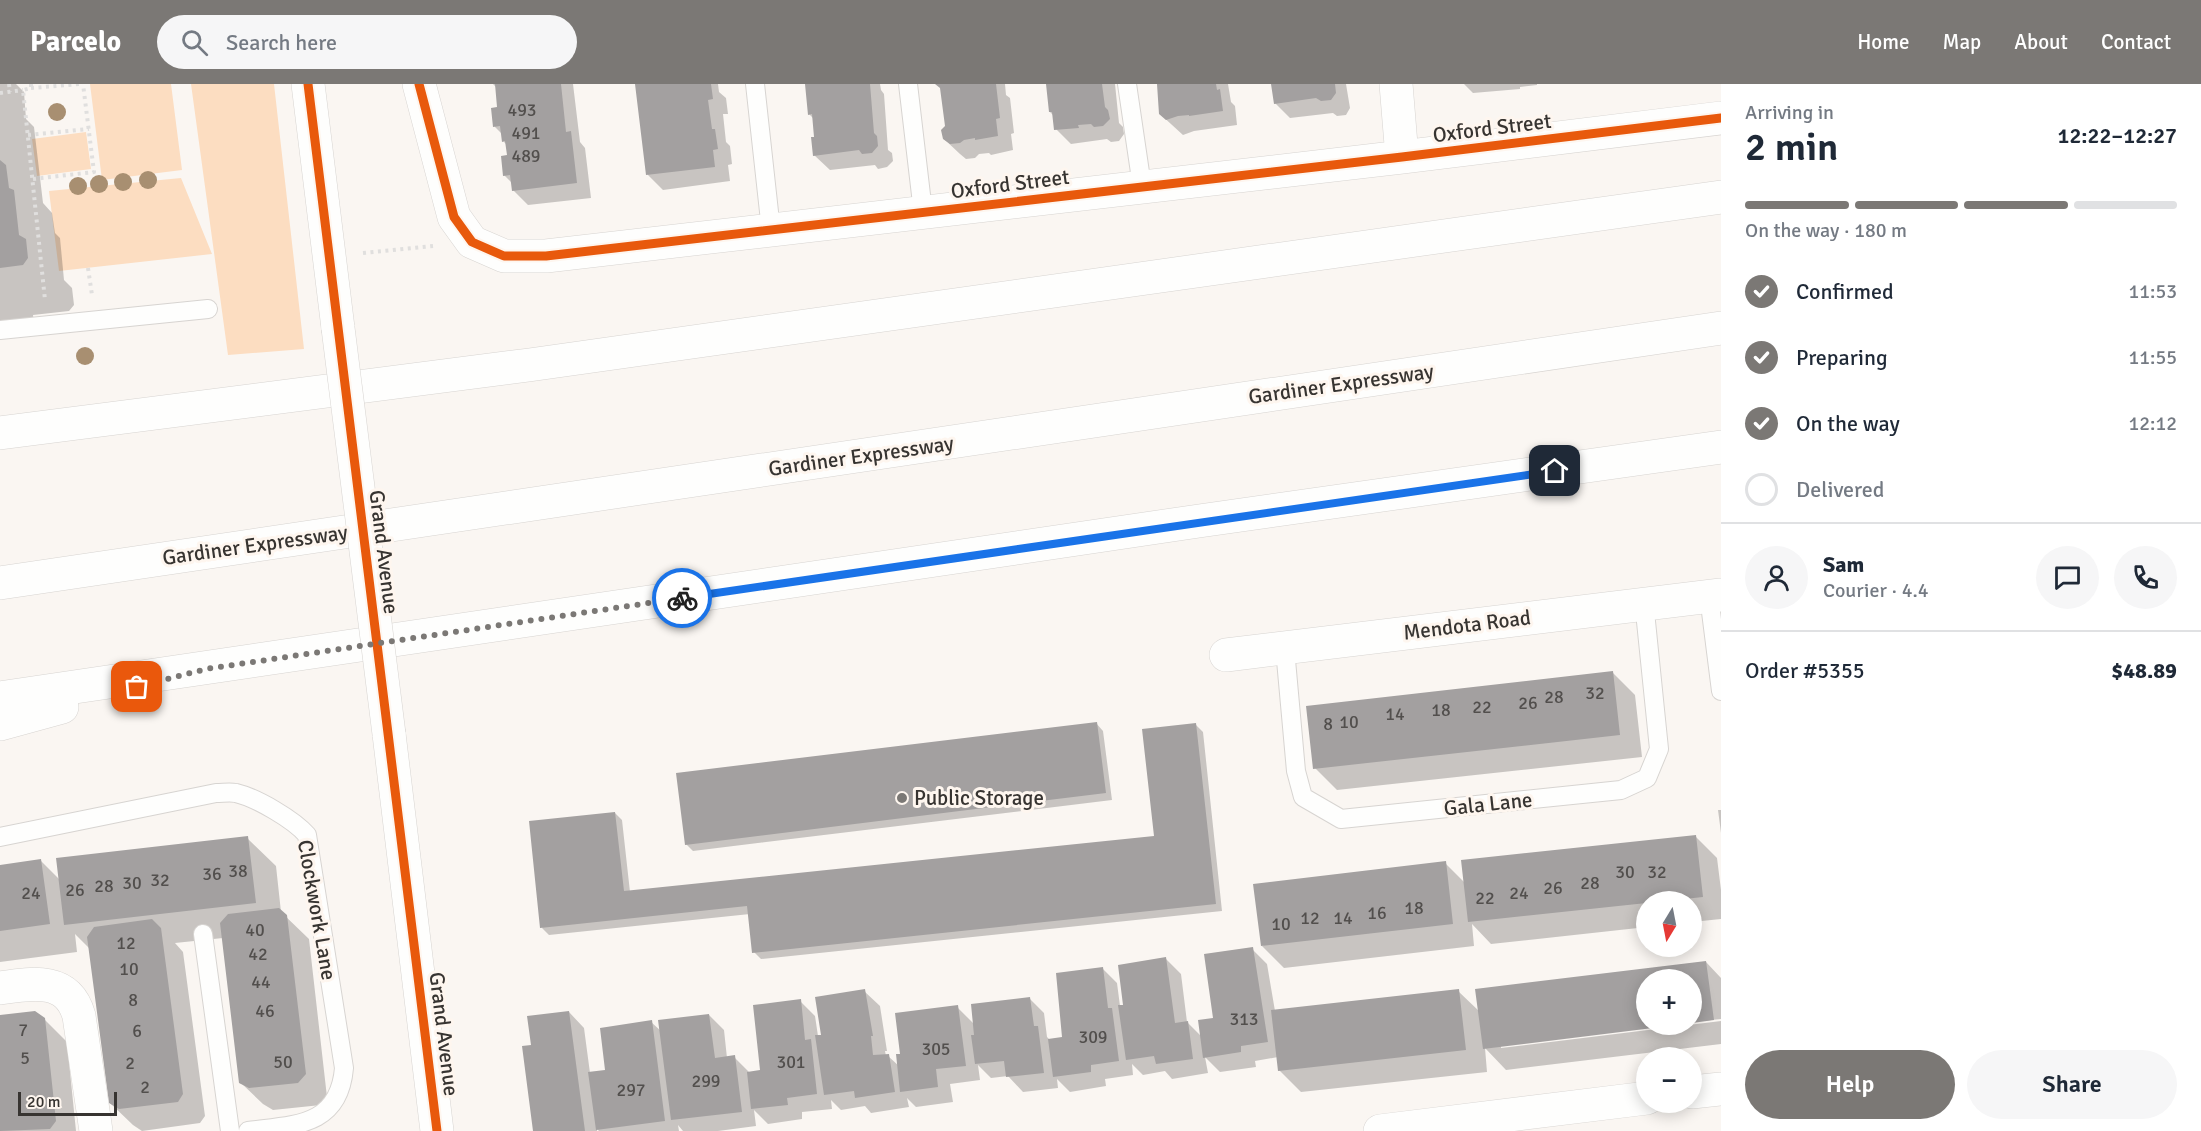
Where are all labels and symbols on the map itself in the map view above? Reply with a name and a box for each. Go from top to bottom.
house number: 493 [507,99,537,121]
street label: Oxford Street [1431,108,1553,148]
house number: 491 [511,122,541,144]
house number: 489 [511,145,541,167]
street label: Oxford Street [949,164,1071,204]
street label: Gardiner Expressway [1247,358,1435,410]
street label: Gardiner Expressway [767,430,955,482]
pin [1529,445,1580,496]
street label: Grand Avenue [364,489,404,615]
street label: Gardiner Expressway [161,519,349,571]
courier [652,568,712,628]
street label: Mendota Road [1402,604,1532,646]
pin [111,661,162,712]
house number: 32 [1585,682,1605,704]
house number: 28 [1544,686,1564,708]
house number: 26 [1518,692,1538,714]
house number: 22 [1472,696,1492,718]
house number: 18 [1431,699,1451,721]
house number: 14 [1385,703,1405,725]
house number: 10 [1339,711,1359,733]
house number: 8 [1323,713,1333,735]
place label: Public Storage [914,785,1044,811]
street label: Gala Lane [1442,786,1534,822]
marker: Public Storage [895,791,909,805]
street label: Clockwork Lane [292,838,342,982]
house number: 38 [228,860,248,882]
house number: 30 [1615,861,1635,883]
house number: 32 [1647,861,1667,883]
house number: 36 [202,863,222,885]
house number: 32 [150,869,170,891]
house number: 30 [122,872,142,894]
house number: 28 [1580,872,1600,894]
house number: 28 [94,875,114,897]
house number: 26 [1543,877,1563,899]
house number: 26 [65,879,85,901]
house number: 24 [21,882,41,904]
house number: 24 [1509,882,1529,904]
house number: 22 [1475,887,1495,909]
north arrow [1636,891,1702,957]
house number: 18 [1404,897,1424,919]
house number: 16 [1367,902,1387,924]
house number: 12 [1300,907,1320,929]
house number: 14 [1333,907,1353,929]
house number: 10 [1271,913,1291,935]
house number: 40 [245,919,265,941]
house number: 12 [116,932,136,954]
house number: 42 [248,943,268,965]
house number: 10 [119,958,139,980]
house number: 44 [251,971,271,993]
street label: Grand Avenue [424,971,464,1097]
house number: 8 [128,989,138,1011]
house number: 46 [255,1000,275,1022]
house number: 313 [1229,1008,1259,1030]
house number: 7 [18,1019,28,1041]
house number: 6 [132,1020,142,1042]
house number: 309 [1078,1026,1108,1048]
house number: 305 [921,1038,951,1060]
house number: 5 [20,1047,30,1069]
house number: 50 [273,1051,293,1073]
house number: 301 [776,1051,806,1073]
house number: 2 [125,1052,135,1074]
house number: 299 [691,1070,721,1092]
house number: 2 [140,1076,150,1098]
house number: 297 [616,1079,646,1101]
scale bar [18,1089,117,1116]

